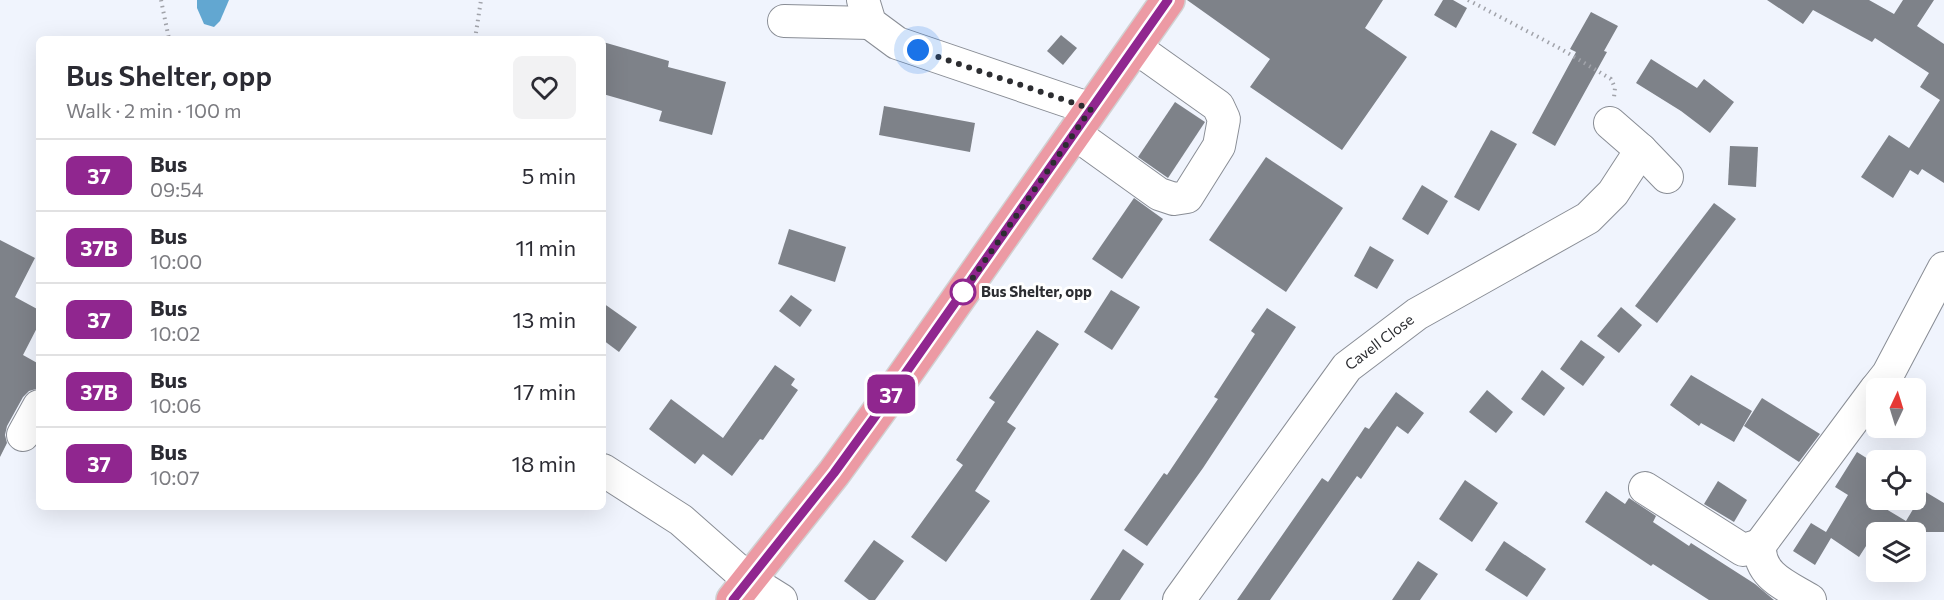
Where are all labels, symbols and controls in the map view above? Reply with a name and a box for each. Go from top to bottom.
your location [903,35,933,65]
button: heart [513,56,576,119]
text: Bus Shelter, opp [66,58,272,92]
text: Walk · 2 min · 100 m [66,98,241,122]
text: Bus [150,150,187,177]
text: 5 min [522,162,576,189]
text: 37 [87,163,111,188]
text: 09:54 [150,177,203,201]
text: Bus [150,222,187,249]
text: 11 min [516,234,576,261]
text: 37B [80,235,118,260]
text: 10:00 [150,249,202,273]
marker: Bus Shelter, opp [950,279,976,305]
place label: Bus Shelter, opp [981,282,1092,300]
text: Bus [150,294,187,321]
text: 13 min [512,306,576,333]
text: 37 [87,307,111,332]
street label: Cavell Close [1341,310,1417,373]
text: 10:02 [150,321,200,345]
text: Bus [150,366,187,393]
line badge: 37 [864,374,918,414]
text: 17 min [513,378,576,405]
north arrow [1866,378,1926,438]
map controls [1866,378,1926,582]
text: 37B [80,379,118,404]
text: 37 [879,382,903,407]
text: 10:06 [150,393,202,417]
text: Bus [150,438,187,465]
text: 18 min [512,450,576,477]
button: locate [1866,450,1926,510]
text: 37 [87,451,111,476]
text: 10:07 [150,465,200,489]
button: layers [1866,522,1926,582]

